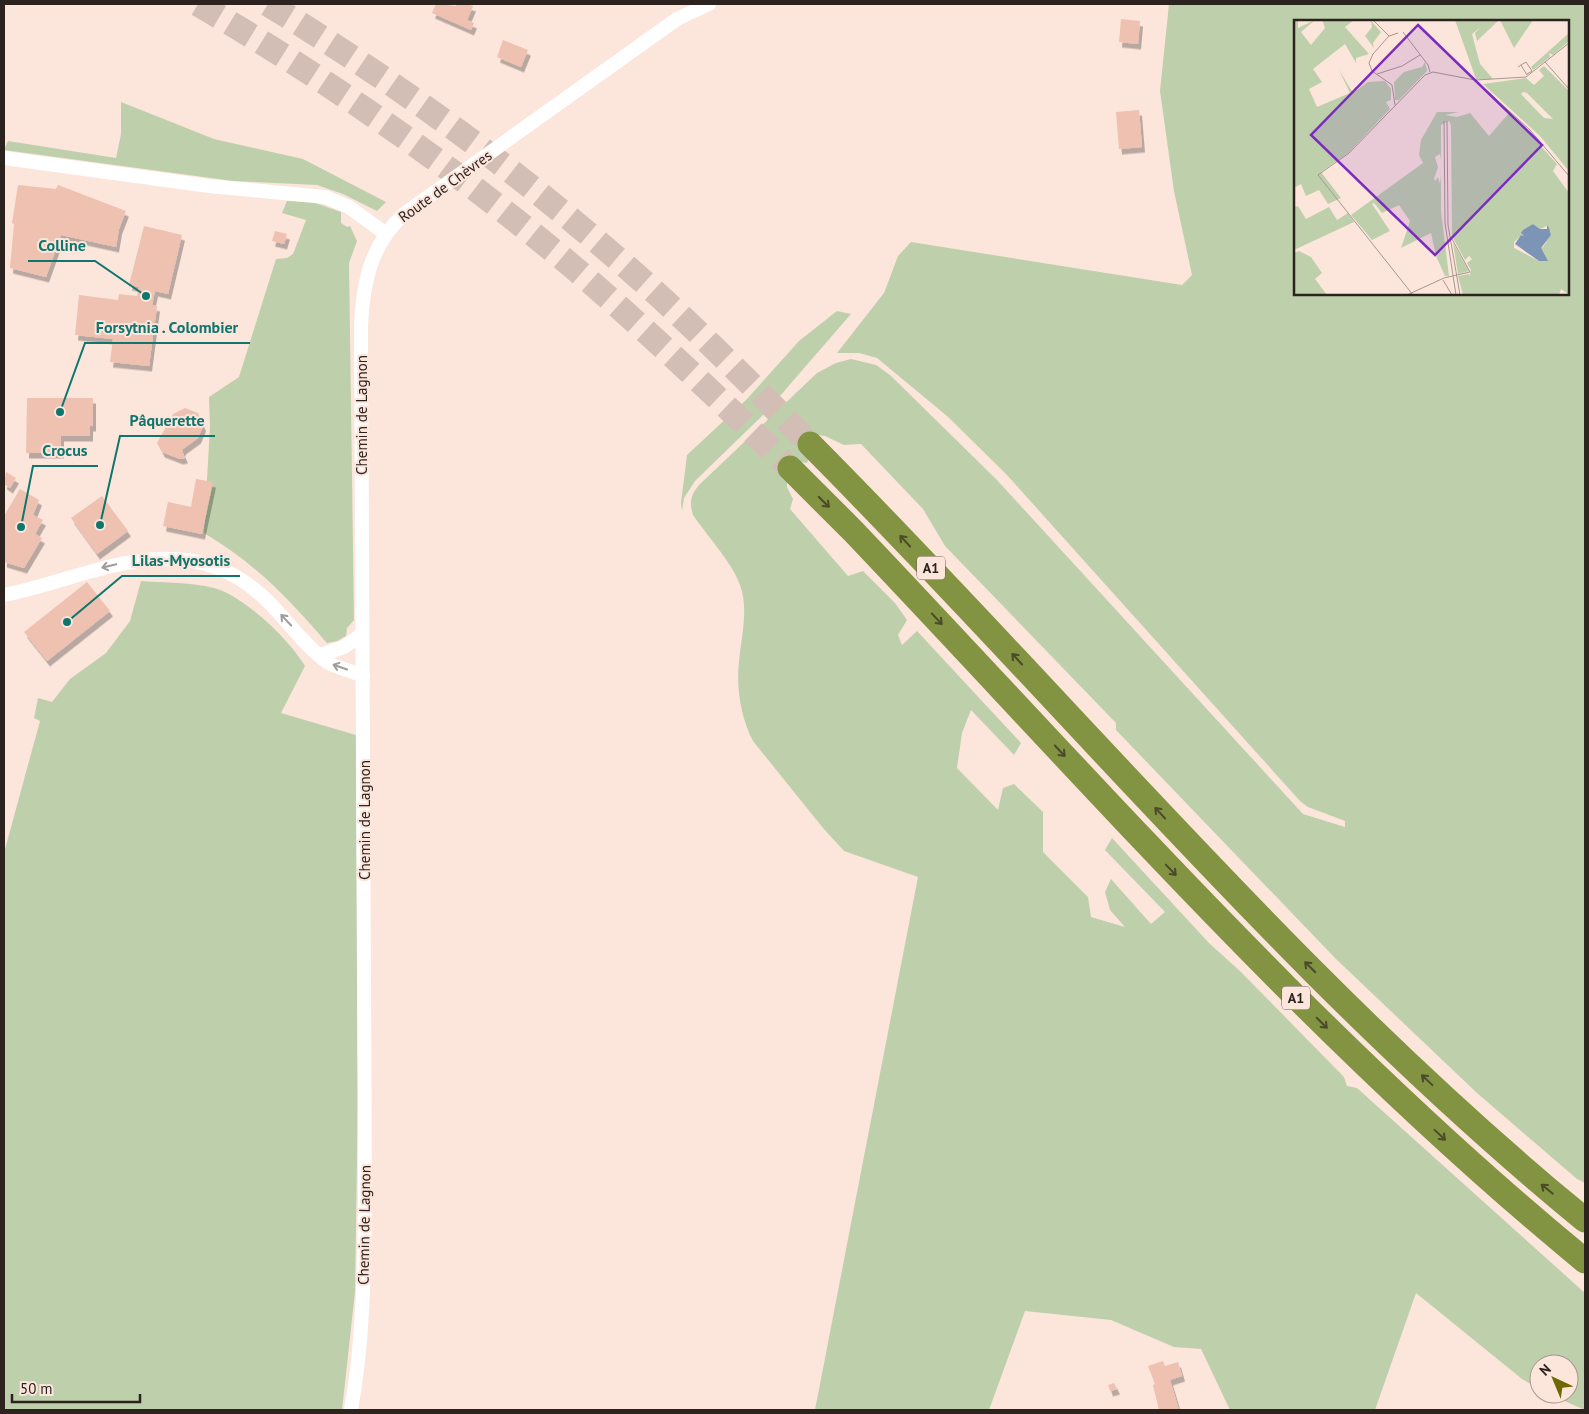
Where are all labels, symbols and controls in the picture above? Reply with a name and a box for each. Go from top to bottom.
inset map [1294,20,1569,295]
street label: Route de Chèvres [395,146,495,226]
callout: Colline [28,230,95,261]
text: Colline [38,235,86,255]
callout: Forsytnia . Colombier [85,312,250,343]
text: Forsytnia . Colombier [96,317,239,337]
street label: Chemin de Lagnon [352,355,371,475]
callout: Pâquerette [120,405,215,436]
text: Pâquerette [129,410,205,430]
callout: Crocus [33,435,98,466]
text: Crocus [42,440,88,460]
one-way arrow [818,496,830,508]
one-way arrow [899,534,911,547]
callout: Lilas-Myosotis [122,545,240,576]
text: Lilas-Myosotis [132,550,231,570]
road number: A1 [917,556,945,580]
one-way arrow [101,562,117,571]
one-way arrow [931,613,943,626]
one-way arrow [280,614,292,626]
one-way arrow [1011,653,1023,666]
one-way arrow [333,662,349,671]
one-way arrow [1054,745,1066,758]
street label: Chemin de Lagnon [355,760,374,880]
one-way arrow [1154,807,1166,819]
one-way arrow [1165,864,1177,876]
one-way arrow [1304,961,1316,973]
road number: A1 [1282,986,1310,1010]
one-way arrow [1316,1017,1328,1030]
one-way arrow [1420,1074,1433,1086]
one-way arrow [1433,1129,1446,1141]
street label: Chemin de Lagnon [353,1165,375,1285]
one-way arrow [1541,1183,1554,1194]
north arrow [1529,1354,1579,1404]
text: N [1535,1360,1555,1379]
scale bar [12,1372,140,1404]
text: 50 m [20,1379,53,1398]

